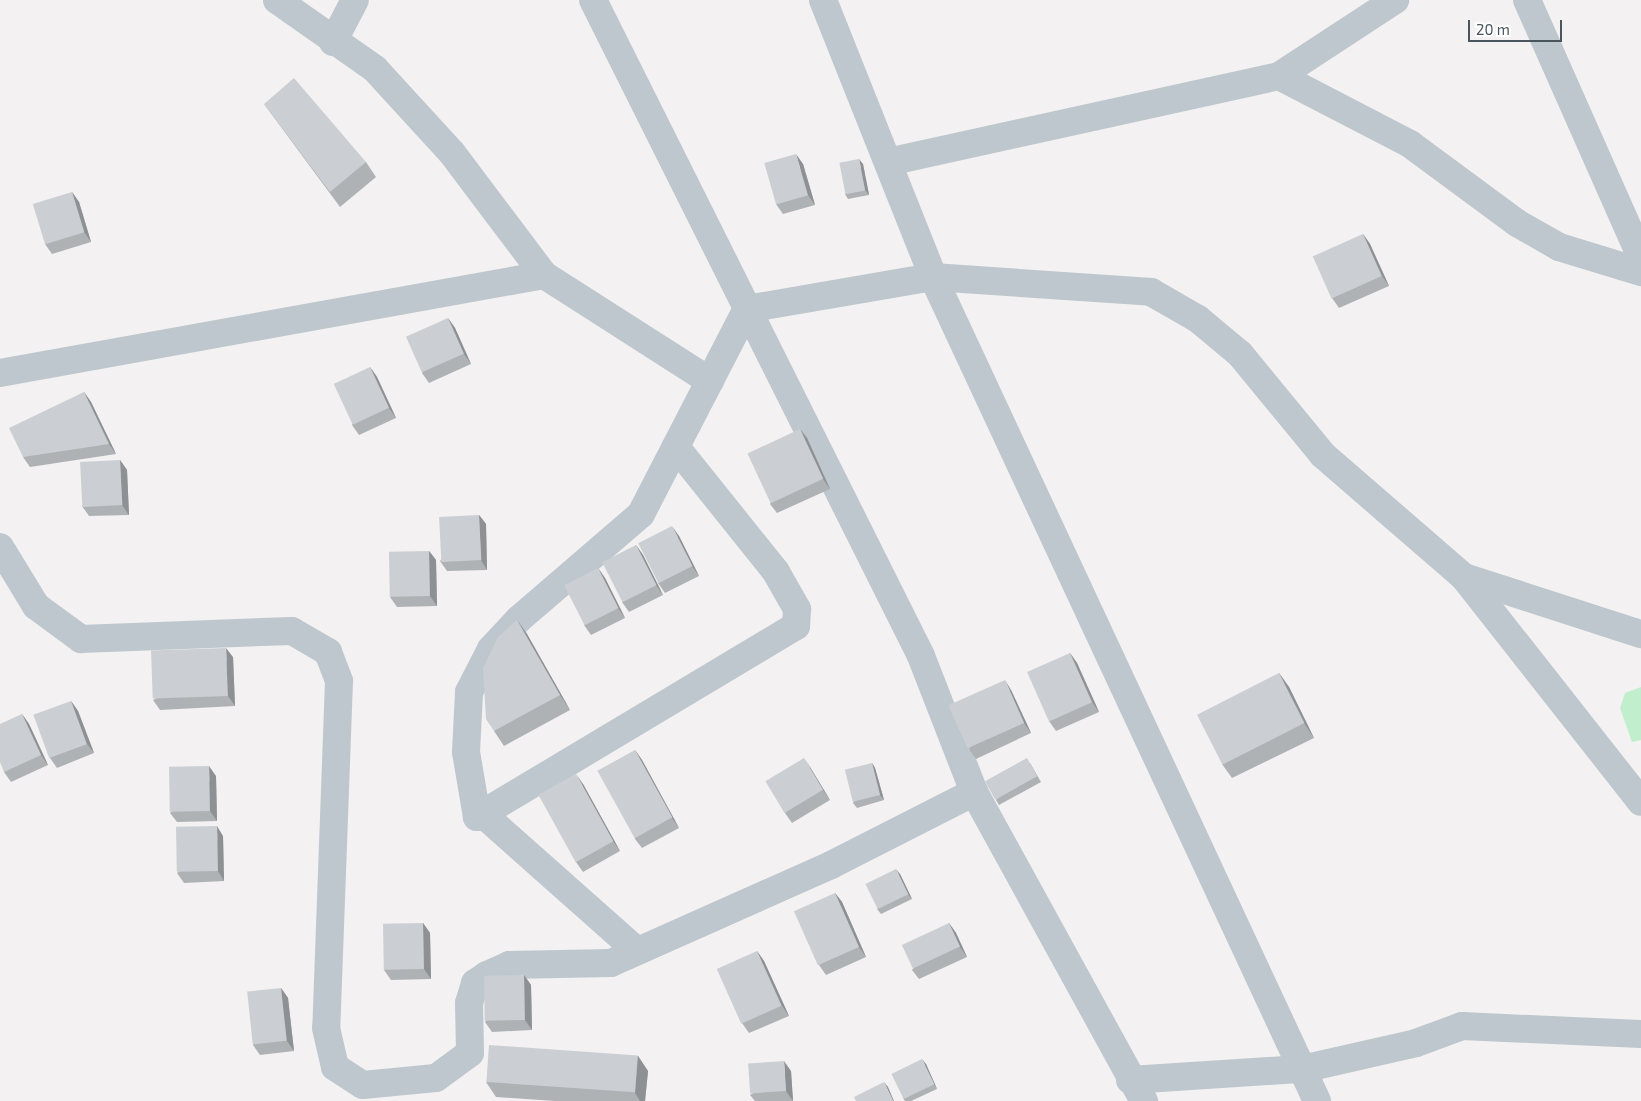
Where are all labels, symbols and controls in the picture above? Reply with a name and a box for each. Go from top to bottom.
scale bar [1471,10,1565,42]
text: 20 m [1476,20,1510,38]

